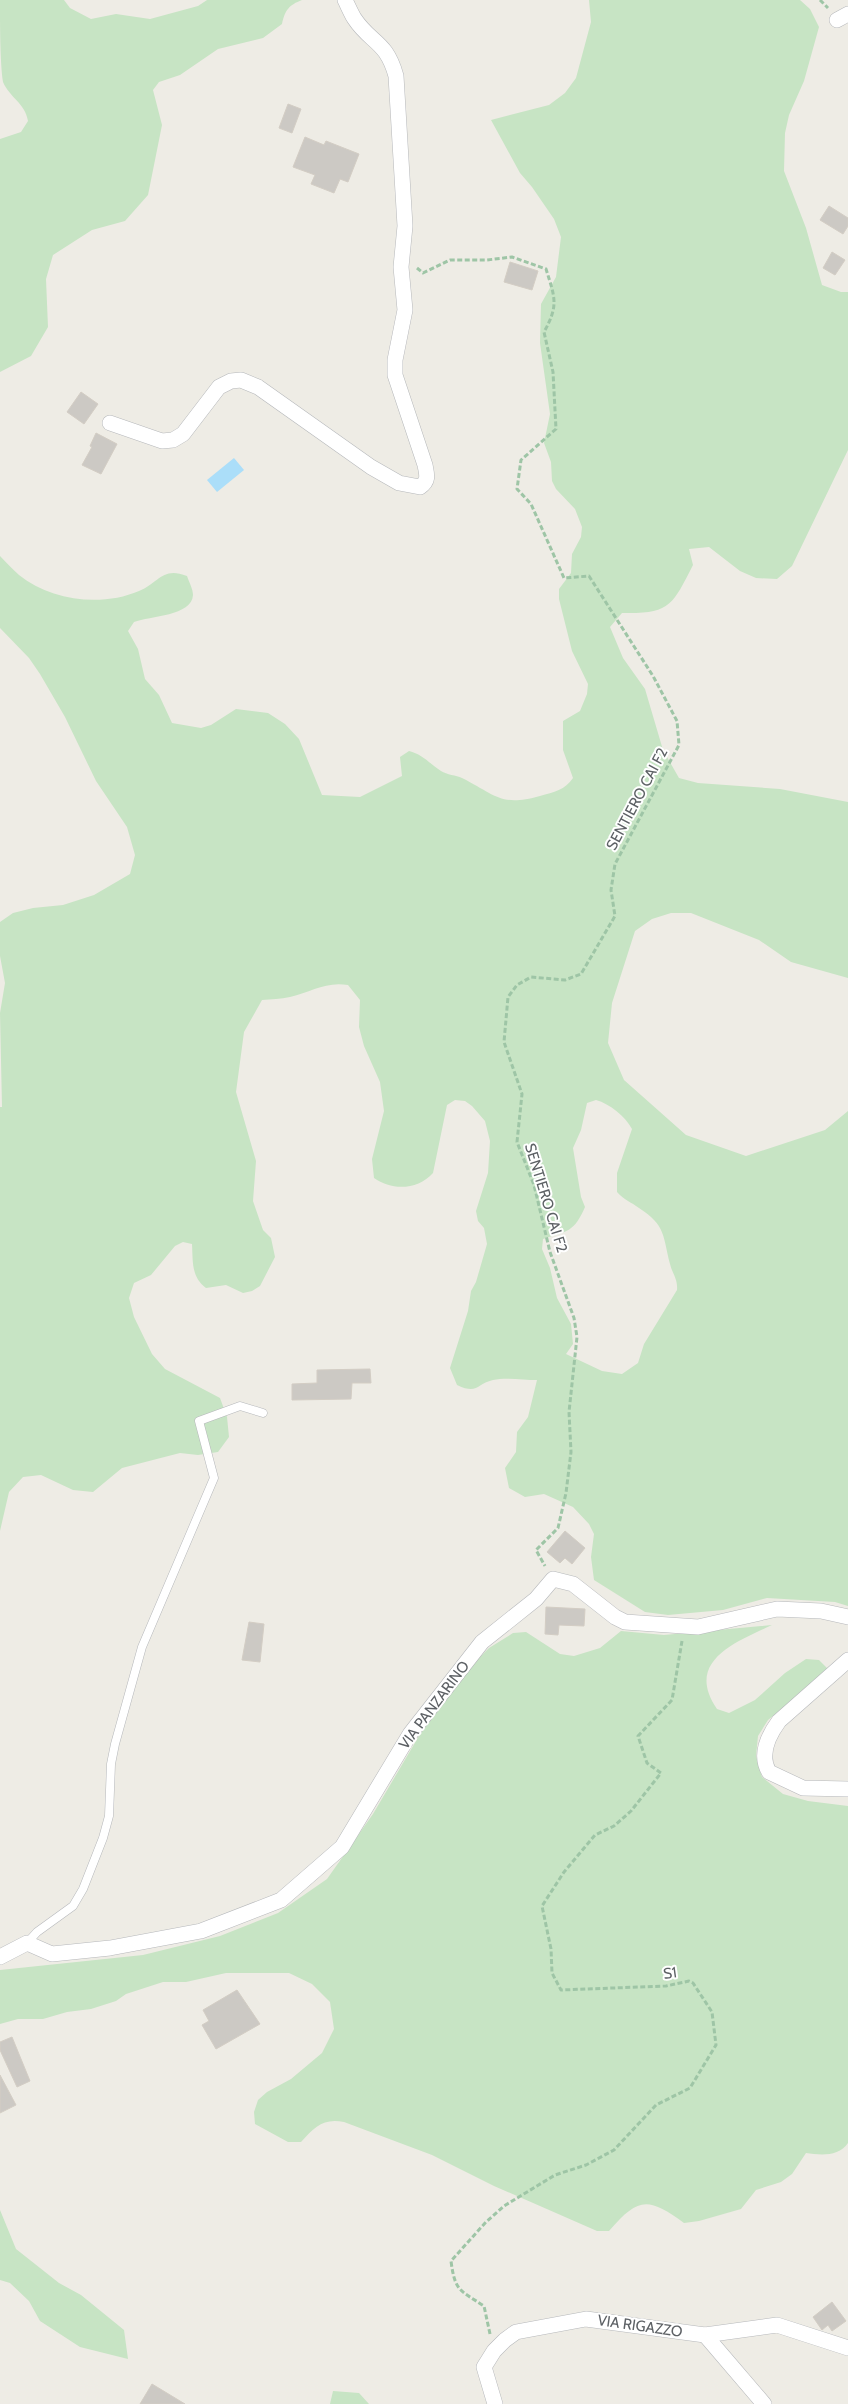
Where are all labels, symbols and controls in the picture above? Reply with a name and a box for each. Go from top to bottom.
street label: SENTIERO CAI F2 [602,745,672,853]
street label: SENTIERO CAI F2 [521,1141,571,1255]
street label: VIA PANZARINO [395,1657,473,1753]
street label: S1 [662,1963,678,1983]
street label: VIA RIGAZZO [596,2311,684,2341]

